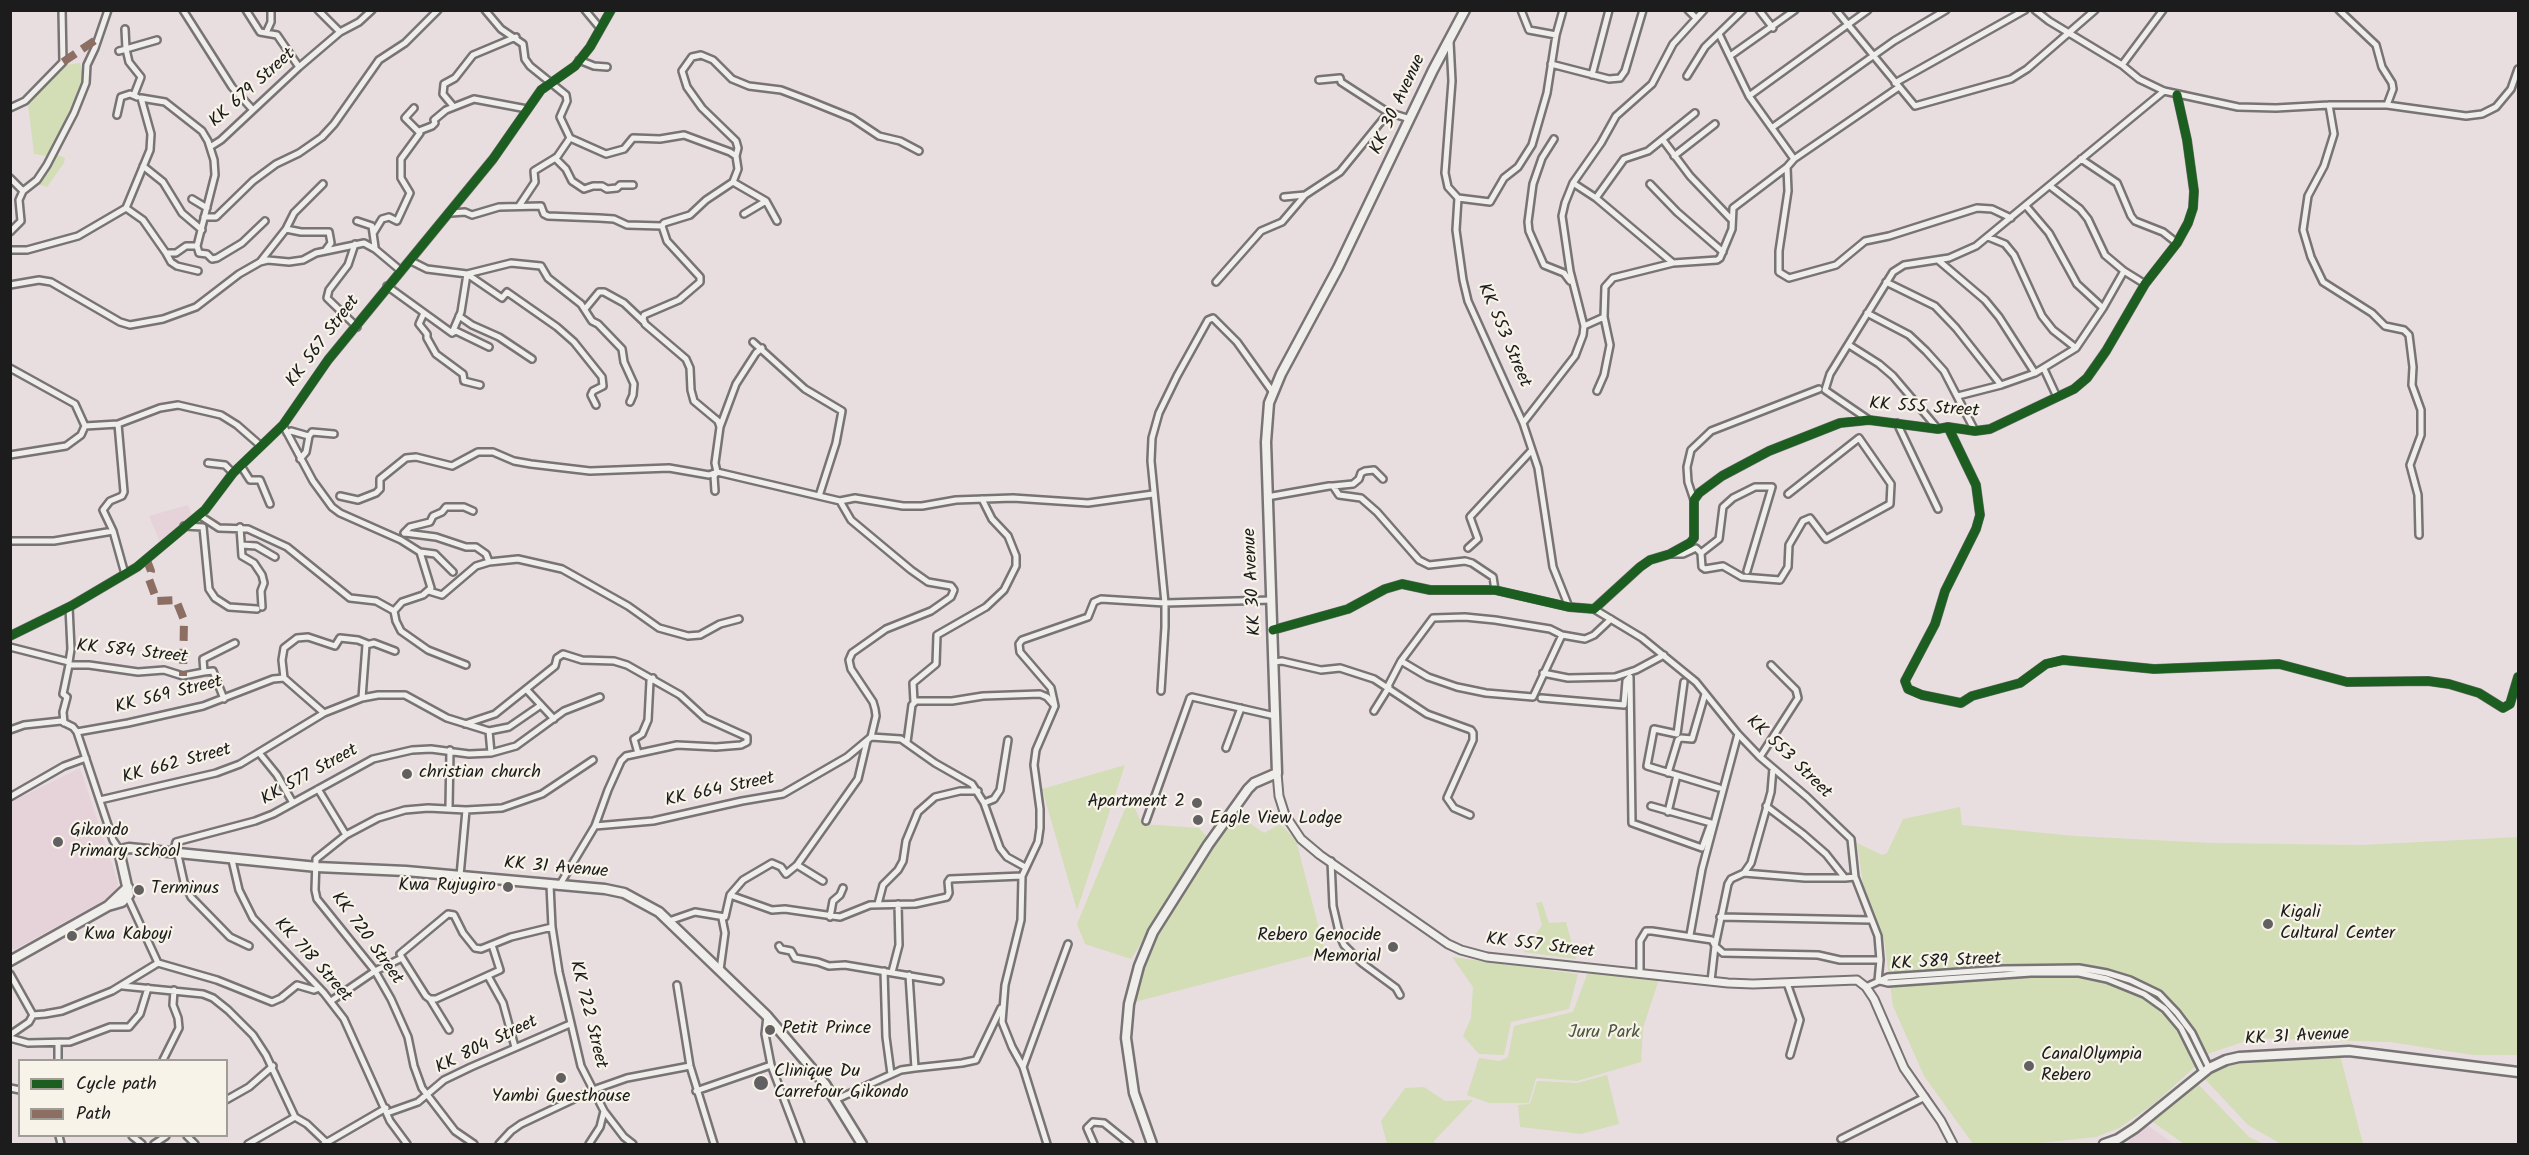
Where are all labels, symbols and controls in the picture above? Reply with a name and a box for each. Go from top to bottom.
street label: KK 679 Street [205,45,301,133]
street label: KK 30 Avenue [1366,52,1432,158]
street label: KK 553 Street [1471,281,1535,391]
street label: KK 567 Street [282,292,366,392]
street label: KK 555 Street [1868,394,1980,424]
street label: KK 30 Avenue [1240,528,1268,636]
street label: KK 584 Street [75,636,189,670]
street label: KK 569 Street [113,672,225,720]
street label: KK 553 Street [1741,712,1835,804]
street label: KK 662 Street [120,740,234,790]
street label: KK 577 Street [258,740,362,812]
place label: christian church [419,763,541,785]
marker: christian church [400,767,414,781]
street label: KK 664 Street [663,769,777,813]
place label: Apartment 2 [1087,792,1185,814]
marker: Apartment 2 [1190,796,1204,810]
place label: Eagle View Lodge [1210,809,1342,831]
marker: Eagle View Lodge [1191,813,1205,827]
place label: Gikondo Primary school [70,821,180,864]
marker: Gikondo Primary school [51,835,65,849]
street label: KK 31 Avenue [503,854,609,884]
place label: Kwa Rujugiro [398,876,496,898]
place label: Terminus [151,879,219,901]
marker: Kwa Rujugiro [501,880,515,894]
marker: Terminus [132,883,146,897]
street label: KK 720 Street [325,889,407,989]
place label: Kigali Cultural Center [2280,903,2395,946]
street label: KK 718 Street [268,914,356,1008]
marker: Kigali Cultural Center [2261,917,2275,931]
place label: Kwa Kaboyi [84,925,172,947]
place label: Rebero Genocide Memorial [1257,926,1381,968]
marker: Kwa Kaboyi [65,929,79,943]
street label: KK 557 Street [1485,930,1595,964]
marker: Rebero Genocide Memorial [1386,940,1400,954]
street label: KK 589 Street [1890,949,2002,977]
street label: KK 722 Street [563,959,611,1071]
street label: KK 804 Street [432,1012,542,1080]
place label: Petit Prince [782,1019,871,1041]
marker: Petit Prince [763,1023,777,1037]
park label: Juru Park [1568,1023,1640,1045]
street label: KK 31 Avenue [2244,1024,2350,1052]
place label: CanalOlympia Rebero [2041,1045,2142,1088]
legend [18,1059,228,1137]
marker: CanalOlympia Rebero [2022,1059,2036,1073]
place label: Clinique Du Carrefour Gikondo [774,1062,909,1104]
text: Cycle path [76,1070,157,1099]
marker: Yambi Guesthouse [554,1071,568,1085]
marker: Clinique Du Carrefour Gikondo [752,1074,770,1092]
place label: Yambi Guesthouse [492,1087,630,1109]
text: Path [76,1100,111,1129]

